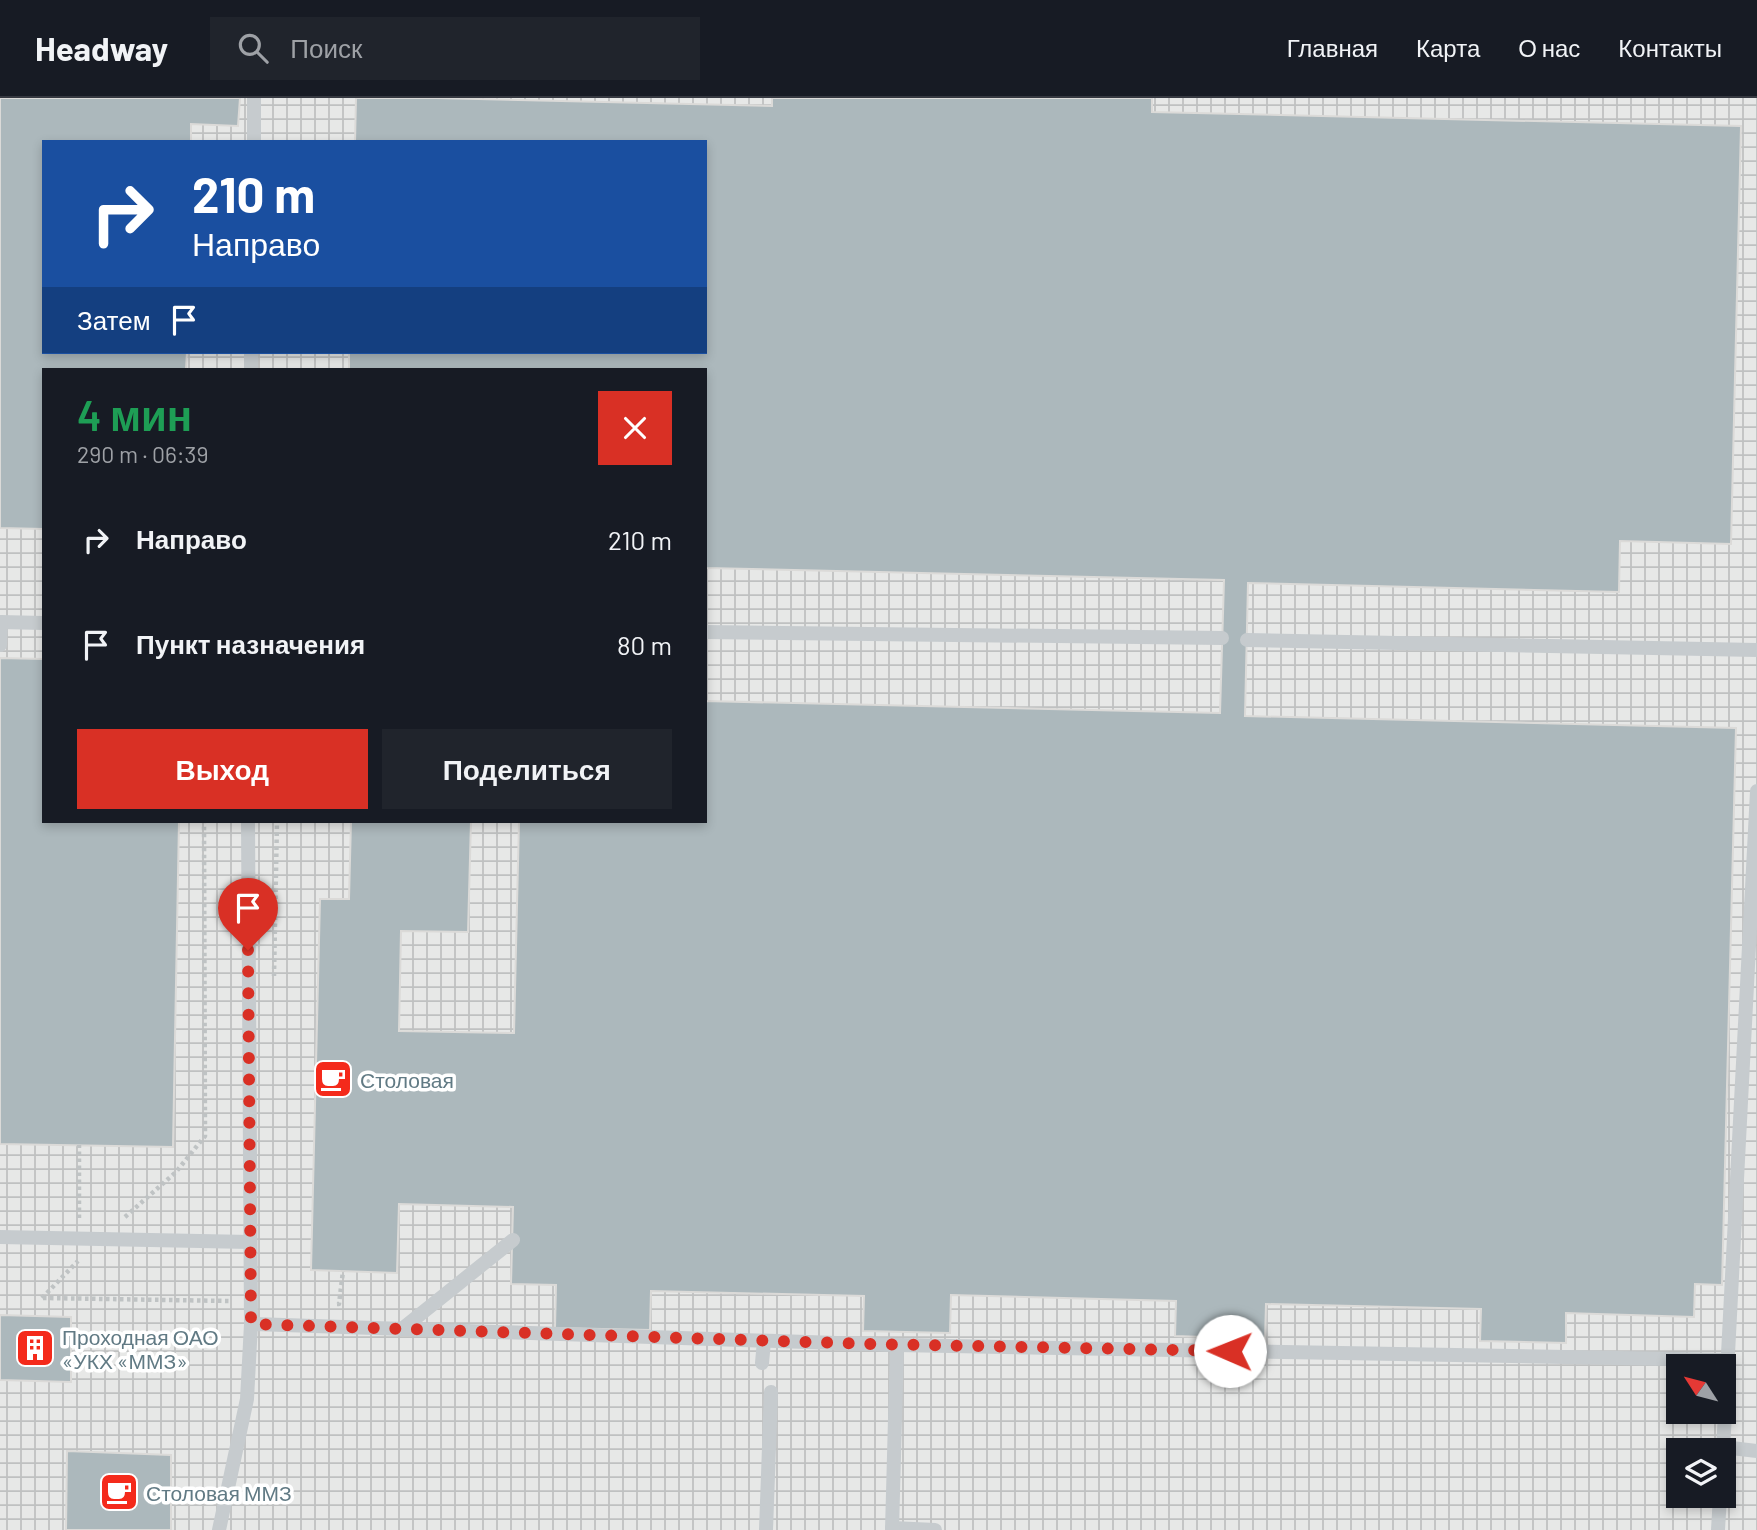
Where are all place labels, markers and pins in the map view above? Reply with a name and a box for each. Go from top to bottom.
pin [218,878,278,950]
cafe icon: Столовая [312,1058,354,1100]
place label: Столовая [360,1067,454,1092]
place label: Проходная ОАО «УКХ «ММЗ» [62,1324,219,1373]
building icon: Проходная ОАО «УКХ «ММЗ» [14,1327,56,1369]
cafe icon: Столовая ММЗ [98,1471,140,1513]
place label: Столовая ММЗ [146,1480,292,1505]

